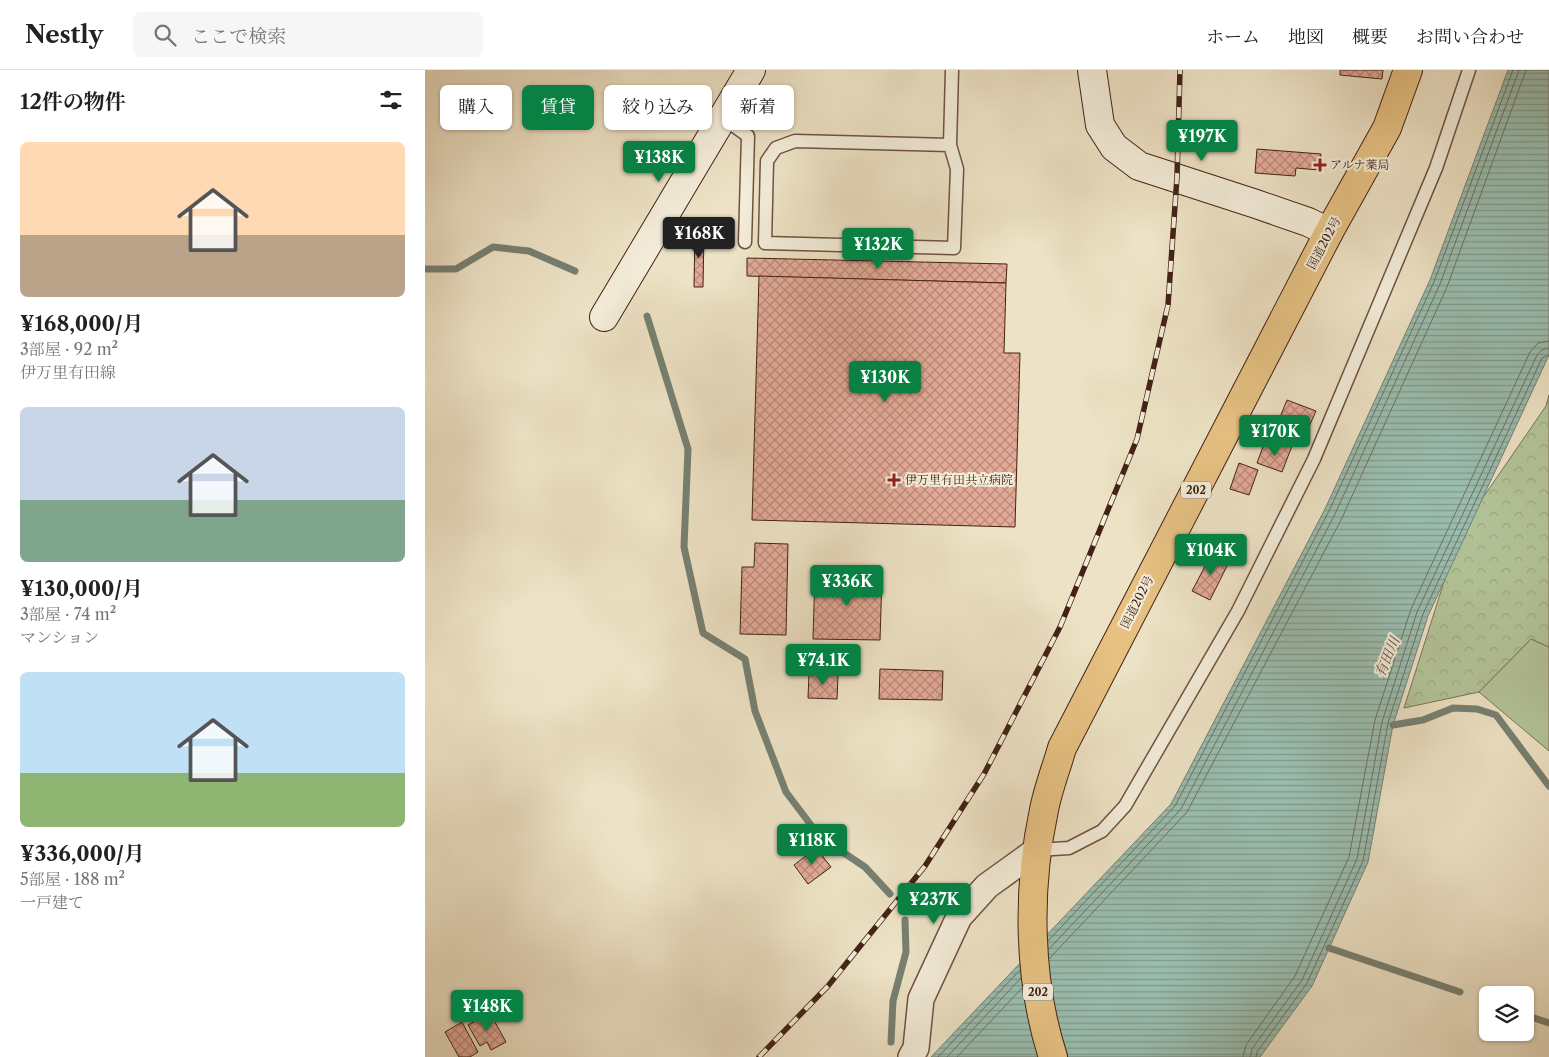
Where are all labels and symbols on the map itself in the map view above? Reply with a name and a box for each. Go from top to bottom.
pin: ¥197K [1167,119,1237,162]
pin: ¥138K [624,140,694,183]
place label: アルナ薬局 [1330,157,1390,172]
marker: アルナ薬局 [1314,159,1326,171]
street label: 国道202号 [1303,214,1344,272]
pin: ¥168K [664,216,734,259]
pin: ¥132K [843,228,913,270]
pin: ¥130K [850,360,920,403]
pin: ¥170K [1240,414,1310,457]
place label: 伊万里有田共立病院 [905,472,1013,487]
marker: 伊万里有田共立病院 [887,473,901,487]
road number: 202 [1181,482,1211,498]
pin: ¥104K [1176,534,1246,576]
pin: ¥336K [812,564,882,607]
street label: 国道202号 [1117,573,1156,631]
water label: 有田川 [1371,632,1404,680]
pin: ¥74.1K [782,644,864,686]
pin: ¥118K [777,824,847,866]
pin: ¥237K [899,882,969,925]
road number: 202 [1023,984,1053,1000]
pin: ¥148K [452,990,522,1032]

